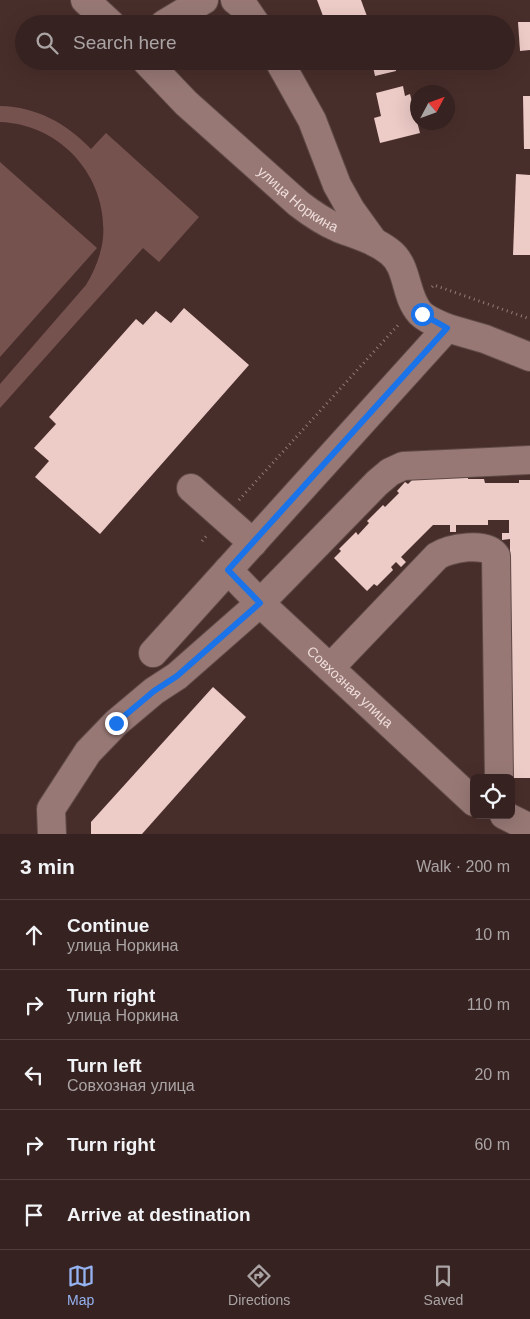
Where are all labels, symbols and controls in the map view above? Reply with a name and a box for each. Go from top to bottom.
search box [15,15,515,70]
icon: search [33,29,61,57]
text: Search here [73,32,177,53]
north arrow [410,85,455,130]
street label: улица Норкина [255,163,341,235]
route start [411,303,434,326]
street label: Совхозная улица [304,643,397,731]
route end [105,712,128,735]
map controls [470,774,515,819]
button: locate [470,774,515,819]
text: 3 min [20,855,75,878]
text: Walk · 200 m [416,858,510,875]
text: Continue [67,915,149,936]
icon: ahead [20,921,48,949]
text: 10 m [474,926,510,943]
text: улица Норкина [67,937,178,954]
text: Turn right [67,985,155,1006]
icon: right [20,991,48,1019]
text: 110 m [467,996,510,1013]
text: улица Норкина [67,1007,178,1024]
text: Turn left [67,1055,142,1076]
icon: left [20,1061,48,1089]
text: 20 m [474,1066,510,1083]
text: Совхозная улица [67,1077,195,1094]
icon: right [20,1131,48,1159]
text: Turn right [67,1134,155,1155]
text: 60 m [474,1136,510,1153]
icon: arrive [20,1201,48,1229]
text: Arrive at destination [67,1204,251,1225]
tab: Map [67,1262,95,1308]
tab: Directions [228,1262,290,1308]
tab: Saved [424,1262,463,1308]

